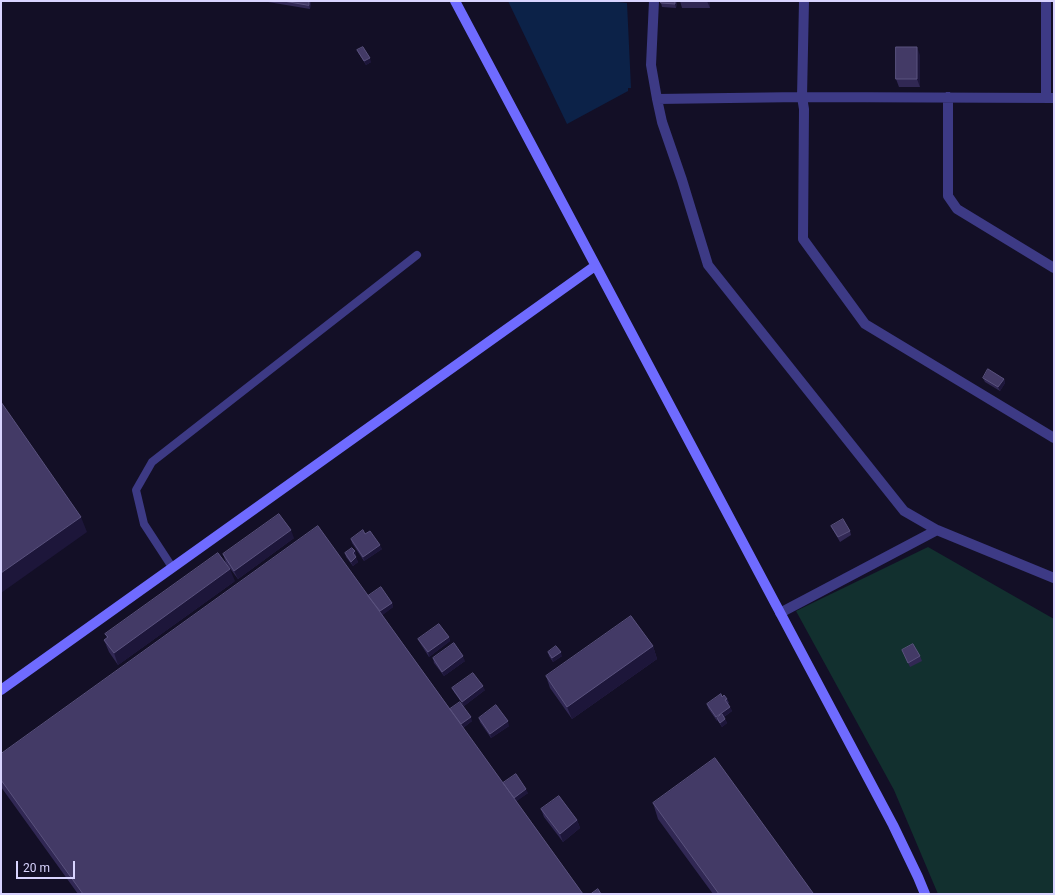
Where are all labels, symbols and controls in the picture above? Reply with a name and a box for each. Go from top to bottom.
scale bar [18,853,77,879]
text: 20 m [23,861,50,875]

